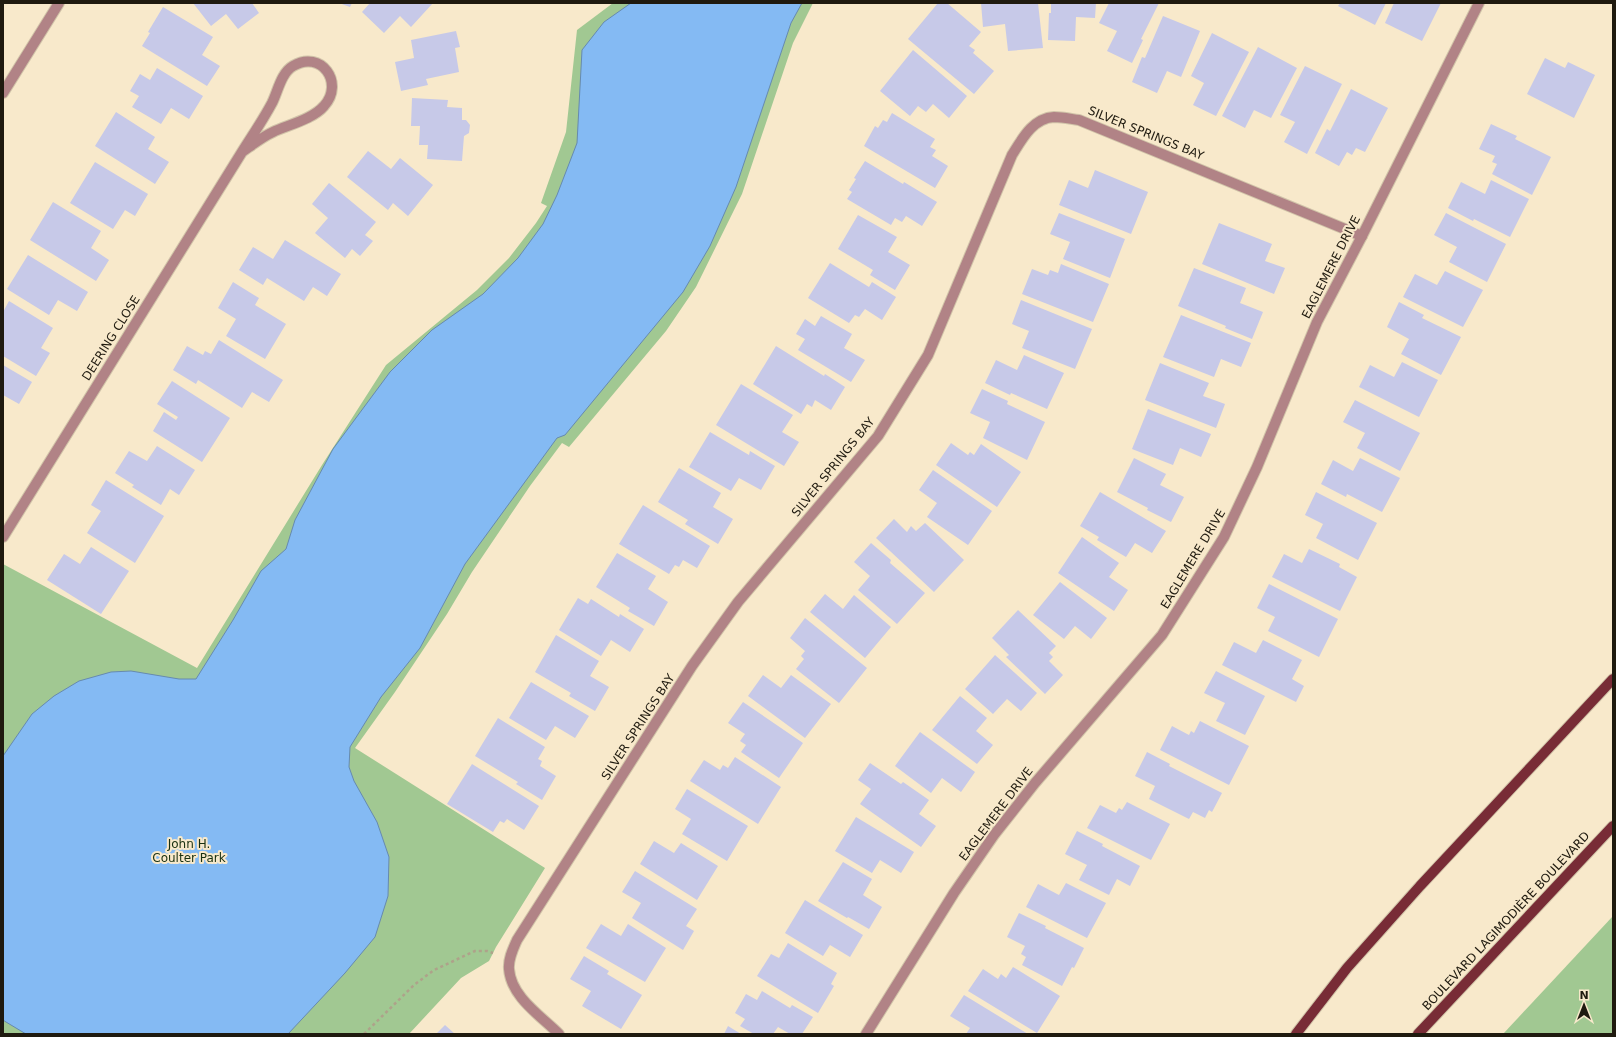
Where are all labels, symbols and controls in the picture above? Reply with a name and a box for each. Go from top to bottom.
street label: SILVER SPRINGS BAY [1086,103,1207,163]
street label: EAGLEMERE DRIVE [1299,213,1363,321]
street label: DEERING CLOSE [79,293,143,383]
street label: SILVER SPRINGS BAY [789,414,878,519]
street label: EAGLEMERE DRIVE [1158,507,1228,611]
street label: SILVER SPRINGS BAY [598,671,678,783]
street label: EAGLEMERE DRIVE [956,764,1036,864]
street label: BOULEVARD LAGIMODIÈRE BOULEVARD [1419,828,1593,1013]
park label: John H. Coulter Park [152,837,226,865]
north arrow [1564,985,1604,1025]
text: N [1579,989,1589,1002]

